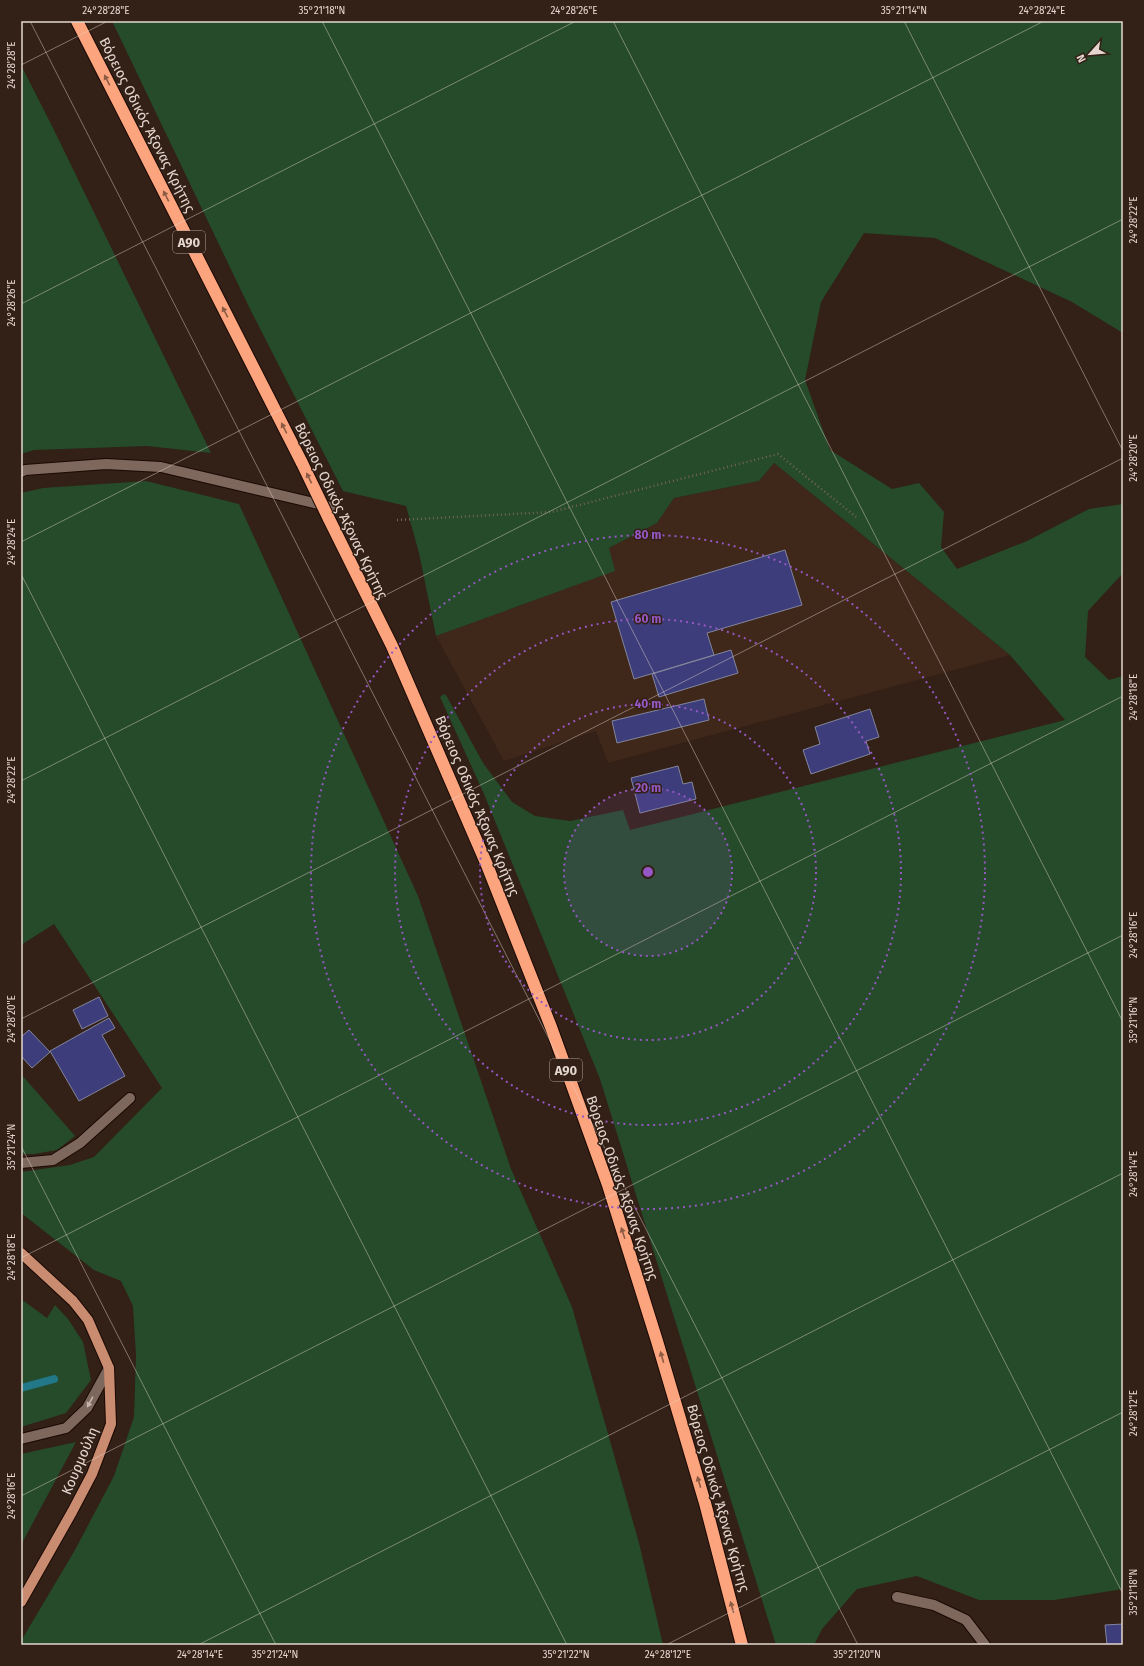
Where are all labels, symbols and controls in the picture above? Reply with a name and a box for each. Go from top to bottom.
text: 24°28'28"E [82,5,130,17]
text: 35°21'18"N [299,5,345,17]
text: 24°28'26"E [550,5,598,17]
text: 35°21'14"N [881,5,927,17]
text: 24°28'24"E [1019,5,1065,17]
north arrow [1070,34,1110,74]
street label: Βόρειος Οδικός Άξονας Κρήτης [95,35,199,216]
text: 24°28'28"E [6,41,18,89]
text: N [1074,52,1089,65]
one-way arrow [104,75,110,86]
one-way arrow [163,191,169,202]
text: 24°28'22"E [1128,197,1140,243]
road number: Α90 [173,231,205,253]
text: 24°28'26"E [6,279,18,327]
one-way arrow [222,307,228,318]
street label: Βόρειος Οδικός Άξονας Κρήτης [291,420,391,602]
one-way arrow [281,422,287,434]
text: 24°28'20"E [1128,434,1140,482]
one-way arrow [306,472,312,483]
text: 24°28'24"E [6,519,18,565]
text: 80 m [635,528,661,542]
text: 60 m [635,612,661,626]
text: 24°28'18"E [1128,674,1140,720]
text: 40 m [635,697,661,711]
street label: Βόρειος Οδικός Άξονας Κρήτης [431,713,523,899]
text: 24°28'22"E [6,757,18,803]
text: 20 m [635,781,661,795]
centre of rings [641,865,655,879]
text: 24°28'16"E [1128,912,1140,958]
text: 24°28'20"E [6,995,18,1043]
text: 35°21'16"N [1128,997,1140,1043]
road number: Α90 [550,1059,582,1081]
street label: Βόρειος Οδικός Άξονας Κρήτης [582,1093,662,1283]
text: 35°21'24"N [6,1124,18,1170]
text: 24°28'14"E [1128,1151,1140,1197]
one-way arrow [620,1227,626,1239]
text: 24°28'18"E [6,1234,18,1280]
one-way arrow [659,1351,665,1363]
text: 24°28'12"E [1128,1390,1140,1436]
one-way arrow [87,1397,93,1408]
street label: Βόρειος Οδικός Άξονας Κρήτης [683,1402,753,1594]
street label: Κουρμούλη [58,1425,102,1497]
text: 24°28'16"E [6,1473,18,1519]
one-way arrow [696,1475,702,1487]
text: 35°21'18"N [1128,1569,1140,1615]
one-way arrow [729,1601,735,1613]
text: 24°28'14"E [177,1649,223,1661]
text: 35°21'24"N [252,1649,298,1661]
text: 35°21'22"N [542,1649,590,1661]
text: 24°28'12"E [645,1649,691,1661]
text: 35°21'20"N [833,1649,881,1661]

